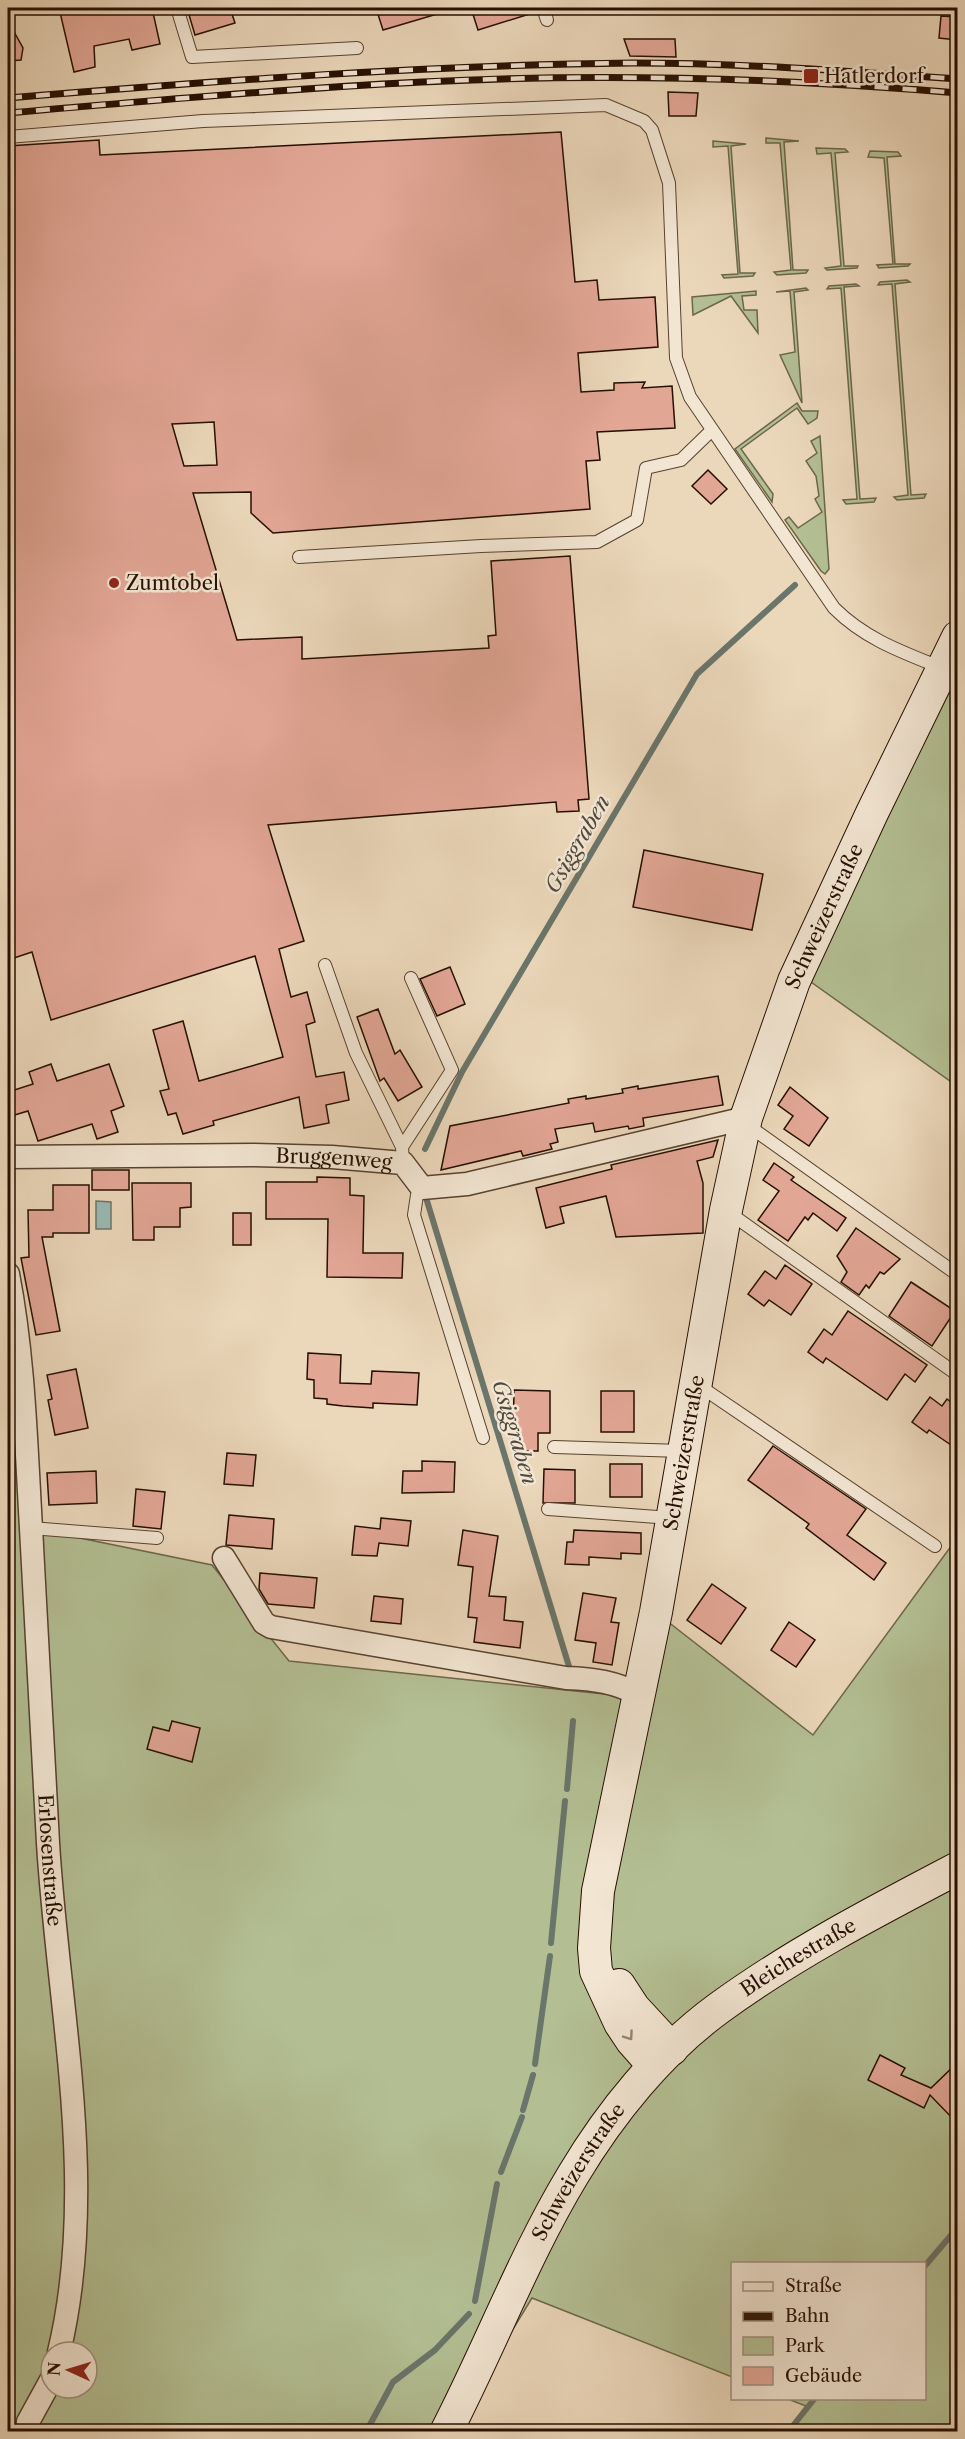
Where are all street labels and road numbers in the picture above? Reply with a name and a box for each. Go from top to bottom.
street label: Schweizerstraße [780,840,868,992]
street label: Bruggenweg [275,1144,394,1174]
street label: Schweizerstraße [658,1373,709,1532]
street label: Erlosenstraße [33,1793,67,1927]
street label: Bleichestraße [736,1913,860,2002]
street label: Schweizerstraße [527,2098,630,2245]

